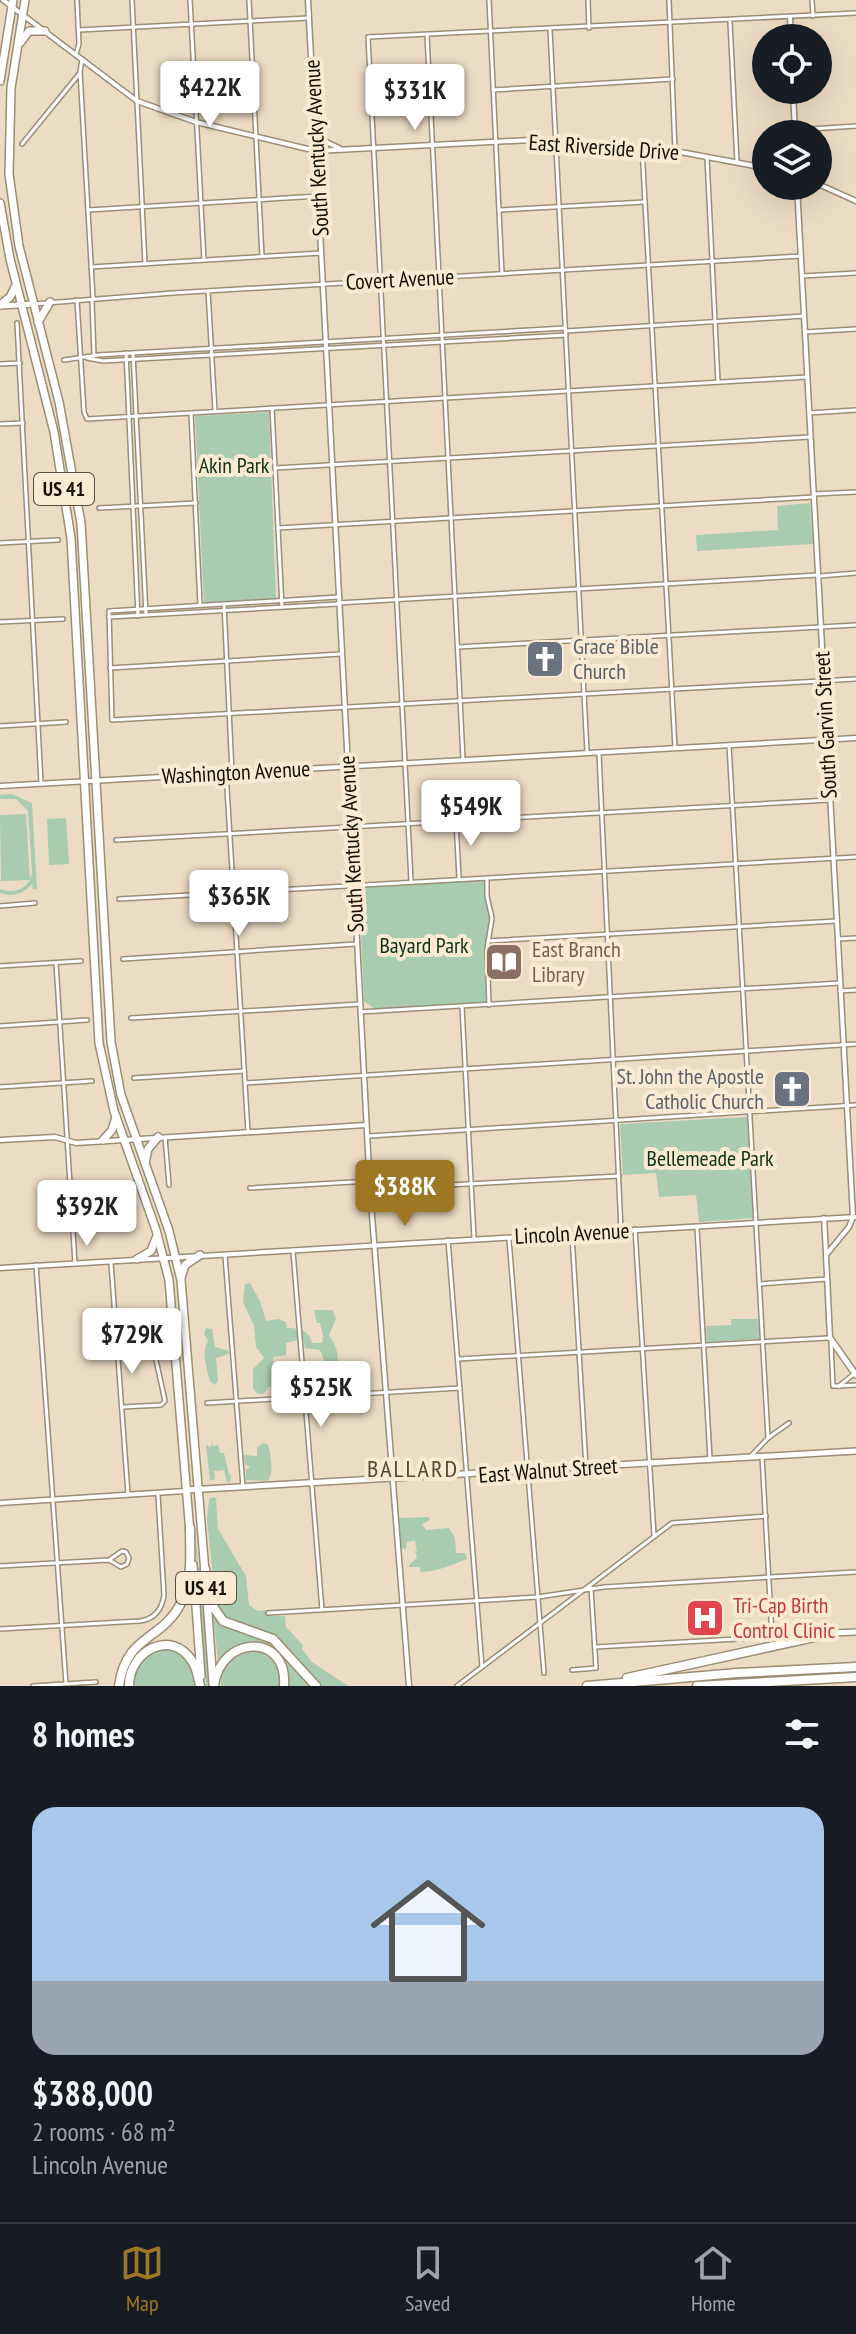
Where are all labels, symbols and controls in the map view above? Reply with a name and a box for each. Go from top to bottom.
map controls [752,24,832,200]
button: locate [752,24,832,104]
street label: South Kentucky Avenue [297,59,335,237]
pin: $422K [154,61,266,129]
pin: $331K [359,64,471,132]
text: $422K [178,70,242,103]
text: $331K [383,73,447,106]
button: layers [752,120,832,200]
street label: East Riverside Drive [528,128,680,166]
street label: Covert Avenue [345,262,455,296]
park label: Akin Park [199,451,270,479]
road number: US 41 [34,473,94,505]
place label: Grace Bible Church [573,632,659,685]
church icon: Grace Bible Church [524,638,566,680]
street label: South Garvin Street [807,651,843,799]
street label: Washington Avenue [161,754,311,790]
street label: South Kentucky Avenue [332,755,370,933]
pin: $549K [415,780,527,848]
text: $549K [439,789,503,822]
pin: $365K [183,870,295,938]
text: $365K [207,879,271,912]
park label: Bayard Park [379,931,469,959]
place label: East Branch Library [532,935,621,988]
library icon: East Branch Library [483,941,525,983]
place label: St. John the Apostle Catholic Church [617,1062,764,1115]
church icon: St. John the Apostle Catholic Church [771,1068,813,1110]
park label: Bellemeade Park [647,1144,774,1172]
pin: $388K [349,1160,461,1228]
text: $388K [373,1169,437,1202]
pin: $392K [31,1180,143,1248]
text: $392K [55,1189,119,1222]
street label: Lincoln Avenue [514,1216,630,1250]
pin: $729K [76,1308,188,1376]
text: $729K [100,1317,164,1350]
pin: $525K [265,1361,377,1429]
text: $525K [289,1370,353,1403]
street label: East Walnut Street [477,1451,619,1489]
district label: BALLARD [367,1453,459,1484]
road number: US 41 [176,1572,236,1604]
place label: Tri-Cap Birth Control Clinic [733,1591,835,1644]
hospital icon: Tri-Cap Birth Control Clinic [684,1597,726,1639]
text: 8 homes [32,1712,135,1756]
icon: filters [780,1712,824,1756]
icon: home [356,1859,500,2003]
text: $388,000 [32,2071,153,2115]
text: 2 rooms · 68 m² [32,2115,176,2148]
text: Lincoln Avenue [32,2148,168,2181]
tab: Map [120,2241,164,2317]
tab: Saved [405,2241,450,2317]
tab: Home [691,2241,736,2317]

